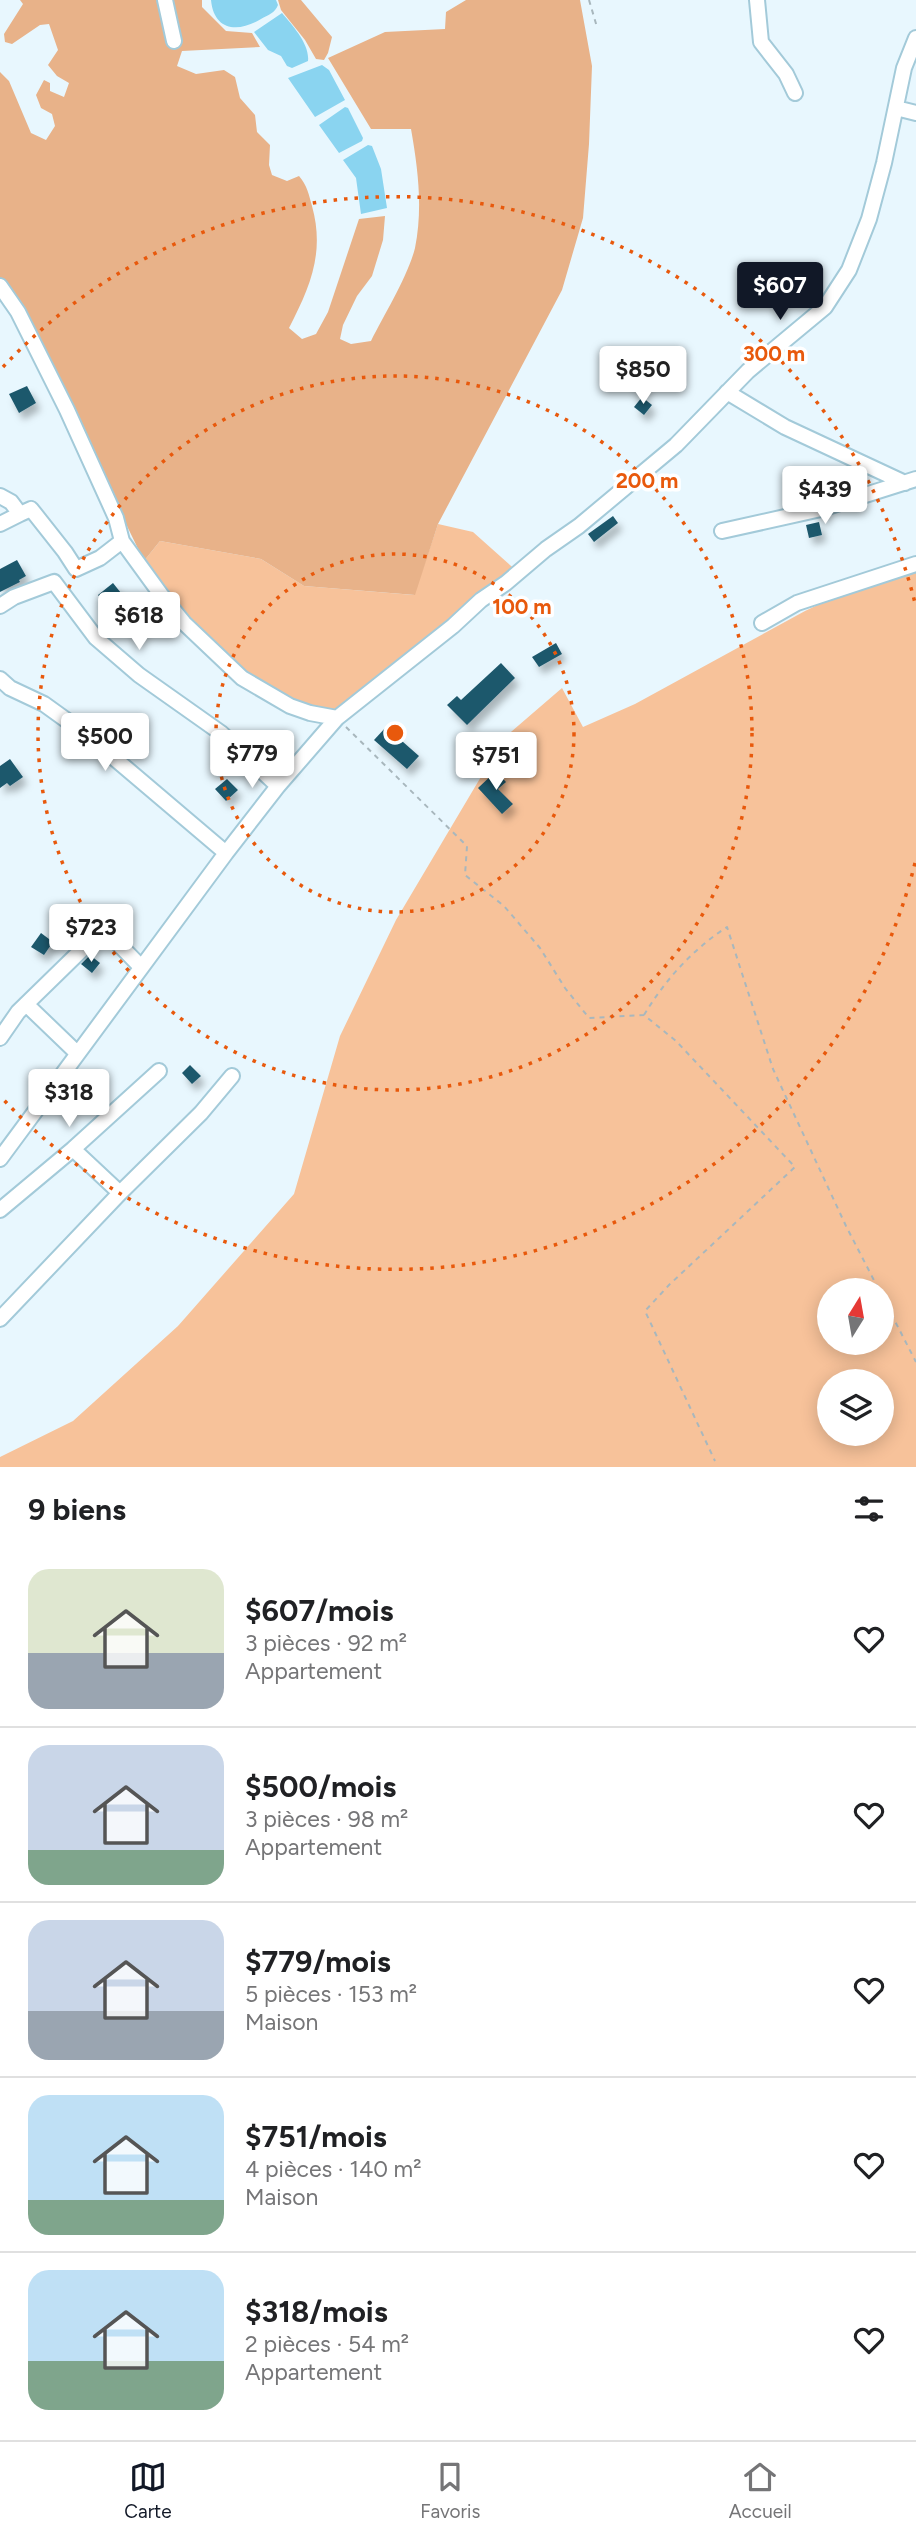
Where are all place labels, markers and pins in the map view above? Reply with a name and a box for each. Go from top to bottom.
pin: $607 [739,262,821,322]
pin: $850 [602,346,684,406]
pin: $439 [784,466,866,526]
pin: $618 [98,592,180,652]
pin: $500 [64,714,146,773]
centre of rings [383,721,407,745]
pin: $779 [211,730,293,790]
pin: $751 [455,732,537,792]
pin: $723 [50,904,132,964]
pin: $318 [28,1070,110,1129]

